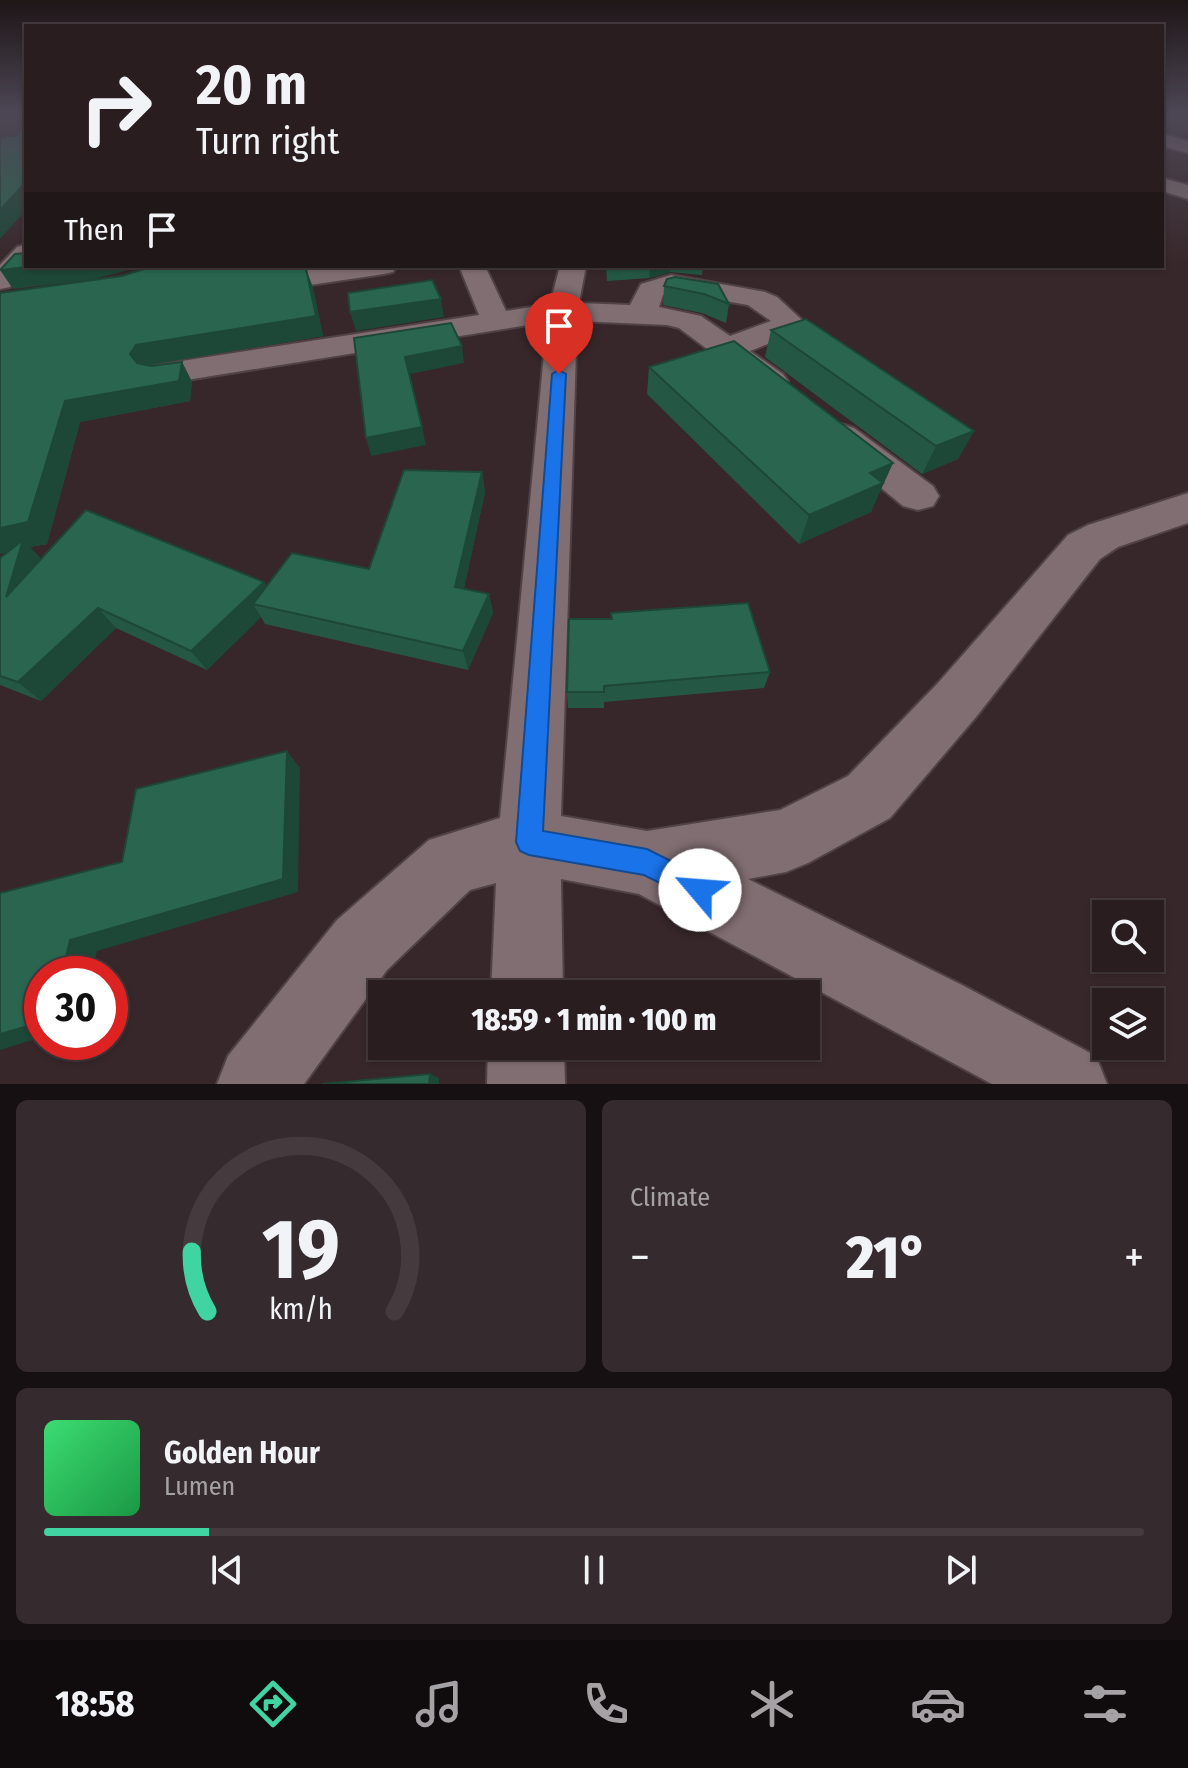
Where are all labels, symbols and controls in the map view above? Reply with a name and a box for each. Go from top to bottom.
text: 20 m [196,52,307,119]
icon: right [64,56,168,160]
text: Turn right [196,120,339,164]
icon: arrive [140,208,184,252]
text: Then [64,212,124,248]
pin [525,292,593,374]
icon: arrive [537,304,581,348]
position arrow [658,848,742,932]
map controls [1092,900,1164,1060]
button: search [1092,900,1164,972]
speed limit sign: 30 [24,956,128,1060]
button: layers [1092,988,1164,1060]
text: 18:59 · 1 min · 100 m [472,1002,716,1038]
text: Climate [630,1182,710,1213]
text: 19 [262,1200,340,1300]
text: 21° [846,1222,928,1294]
text: − [630,1231,650,1284]
text: + [1124,1231,1144,1284]
text: km/h [269,1292,333,1327]
text: Golden Hour [164,1435,320,1471]
text: Lumen [164,1471,235,1502]
icon: previous [205,1548,249,1592]
icon: pause [572,1548,616,1592]
icon: next [939,1548,983,1592]
icon: directions [245,1676,301,1732]
icon: music [411,1676,467,1732]
icon: phone [578,1676,634,1732]
icon: climate [744,1676,800,1732]
icon: car [910,1676,966,1732]
icon: filters [1077,1676,1133,1732]
text: 18:58 [55,1682,135,1726]

